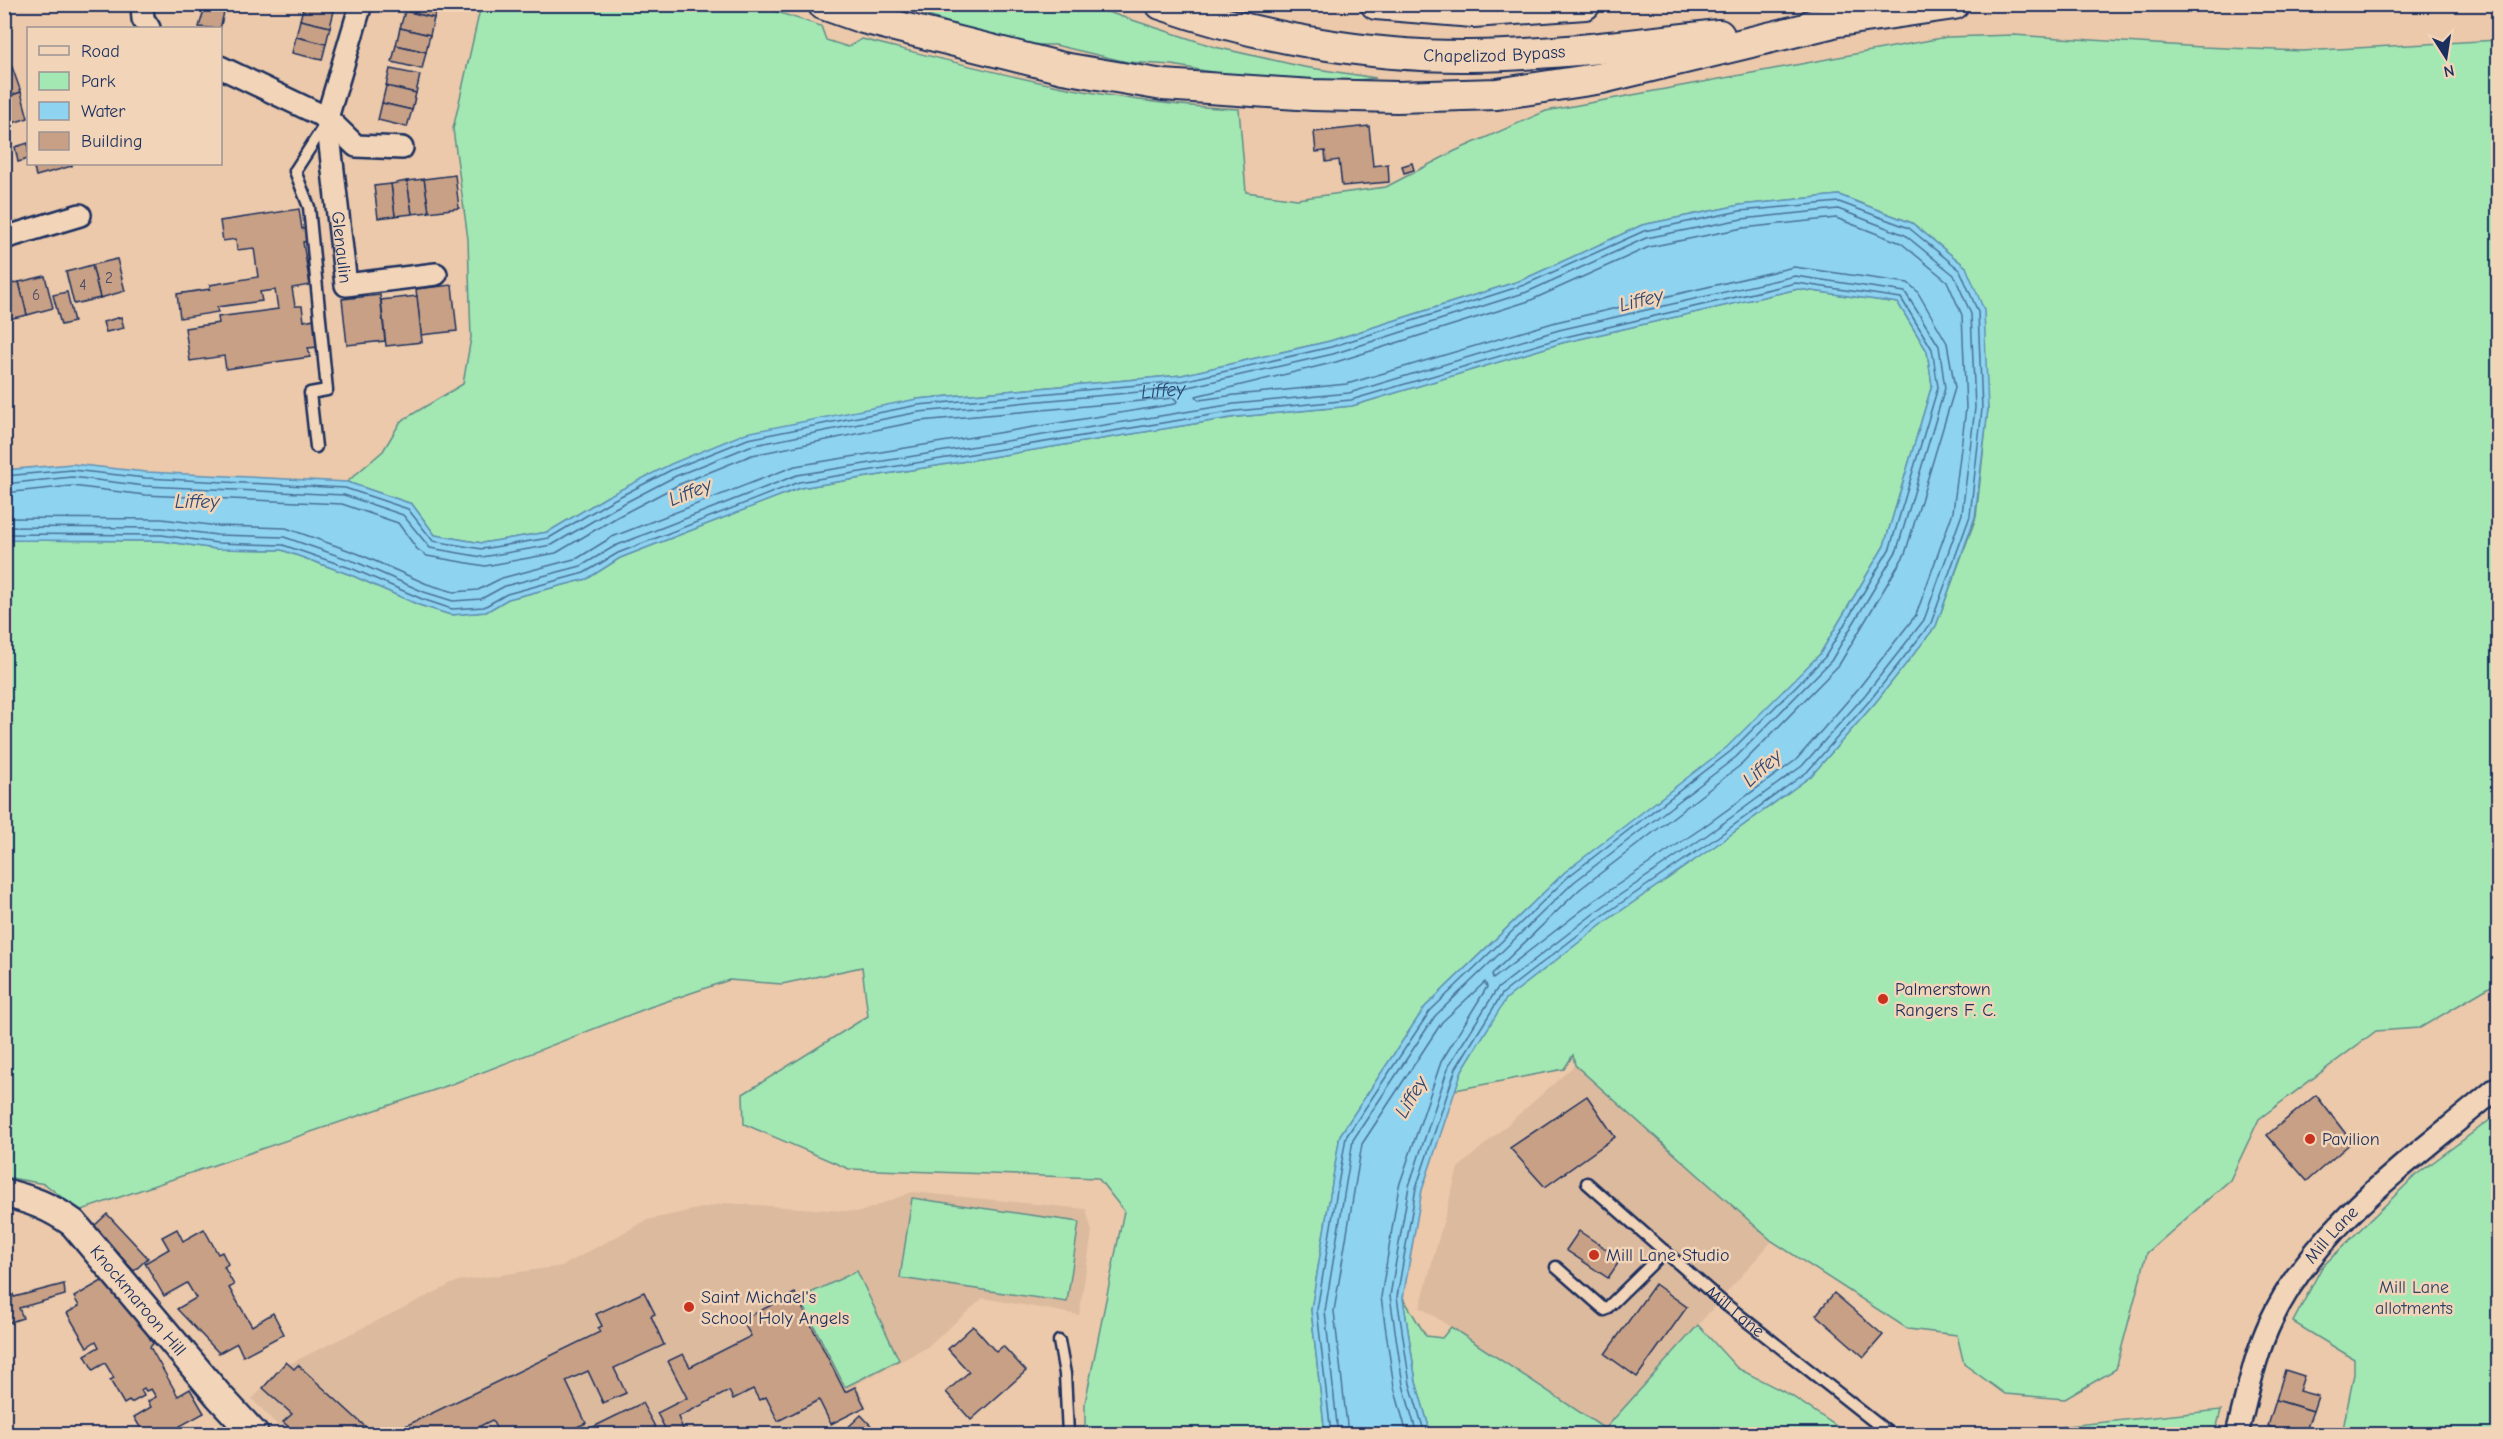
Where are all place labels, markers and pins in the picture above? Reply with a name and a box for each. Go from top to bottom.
place label: Palmerstown Rangers F. C. [1895,979,1996,1021]
marker: Palmerstown Rangers F. C. [1876,992,1890,1006]
place label: Pavilion [2322,1129,2380,1150]
marker: Pavilion [2303,1132,2317,1146]
place label: Mill Lane Studio [1606,1245,1729,1266]
marker: Mill Lane Studio [1587,1248,1601,1262]
place label: Saint Michael's School Holy Angels [701,1287,849,1329]
marker: Saint Michael's School Holy Angels [682,1300,696,1314]

